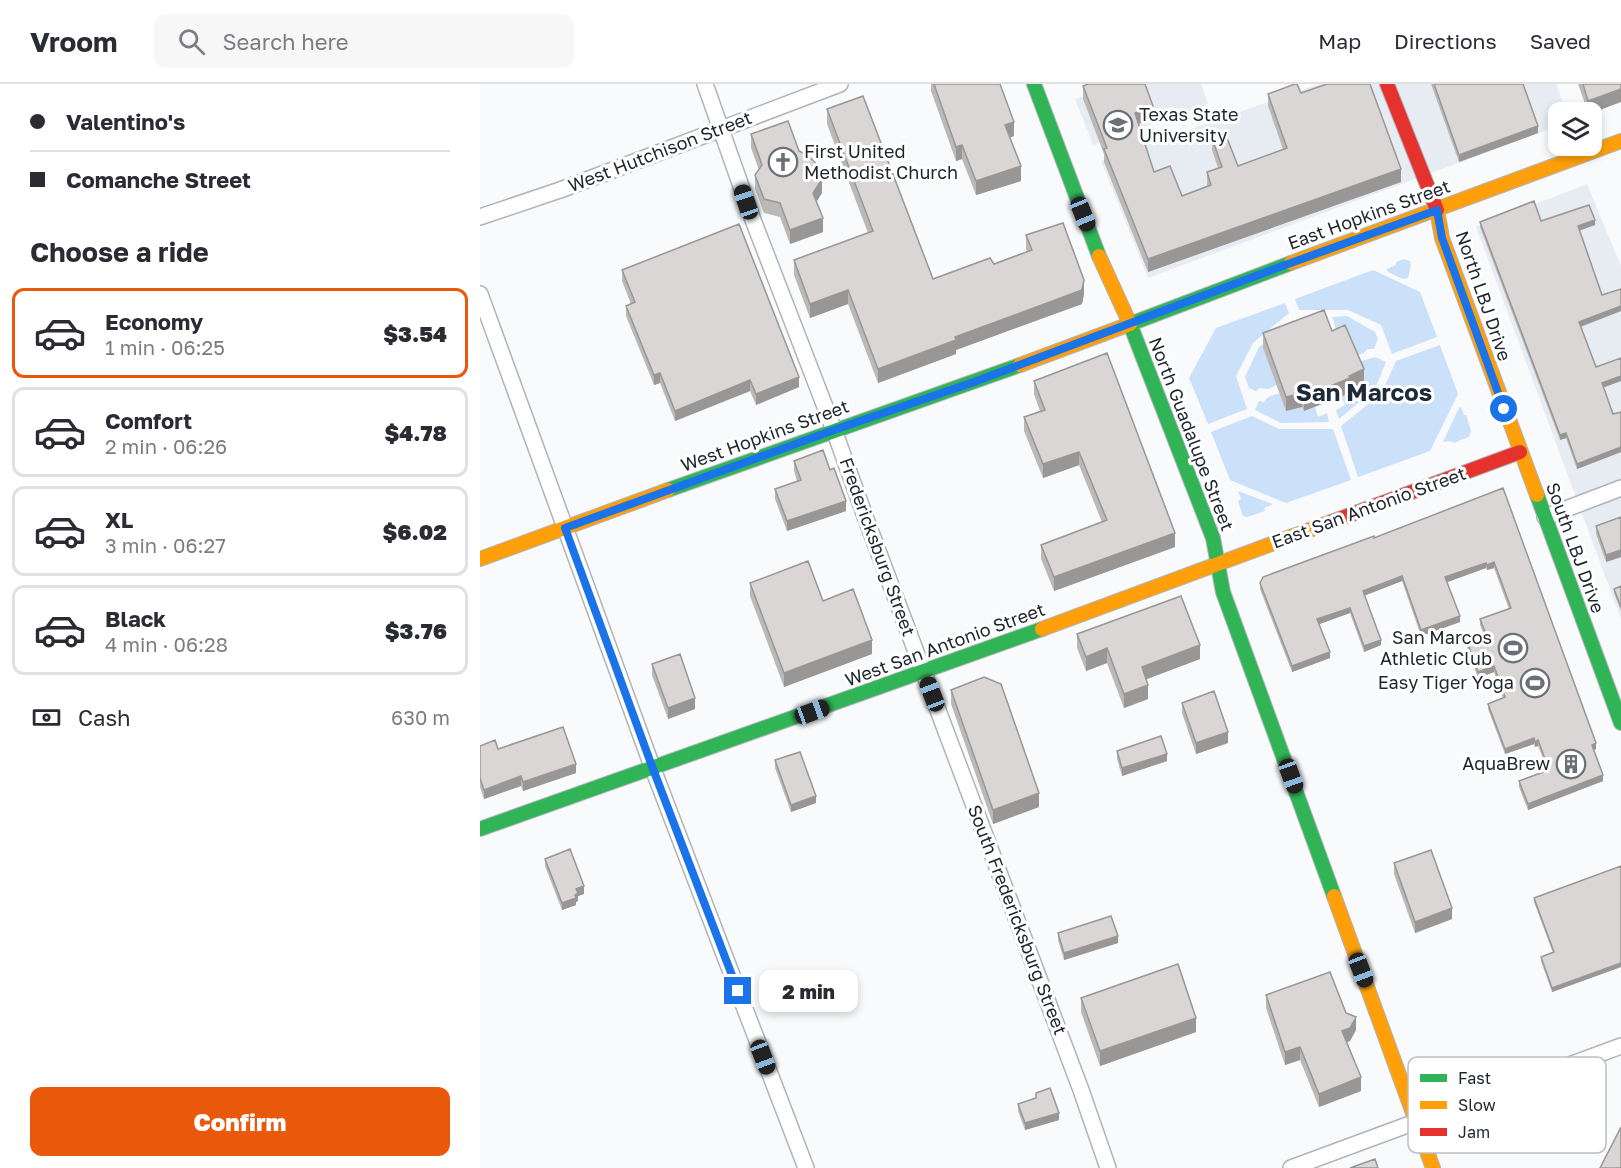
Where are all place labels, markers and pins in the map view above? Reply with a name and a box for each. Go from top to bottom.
place label: Texas State University [1139,103,1239,146]
school or university icon: Texas State University [1102,109,1134,141]
place label: First United Methodist Church [804,140,958,183]
church icon: First United Methodist Church [767,146,799,178]
place label: San Marcos Athletic Club [1380,626,1492,669]
sports icon: San Marcos Athletic Club [1497,632,1529,664]
sports icon: Easy Tiger Yoga [1519,667,1551,699]
place label: Easy Tiger Yoga [1378,671,1514,693]
building icon: AquaBrew [1555,748,1587,780]
place label: AquaBrew [1462,752,1550,774]

